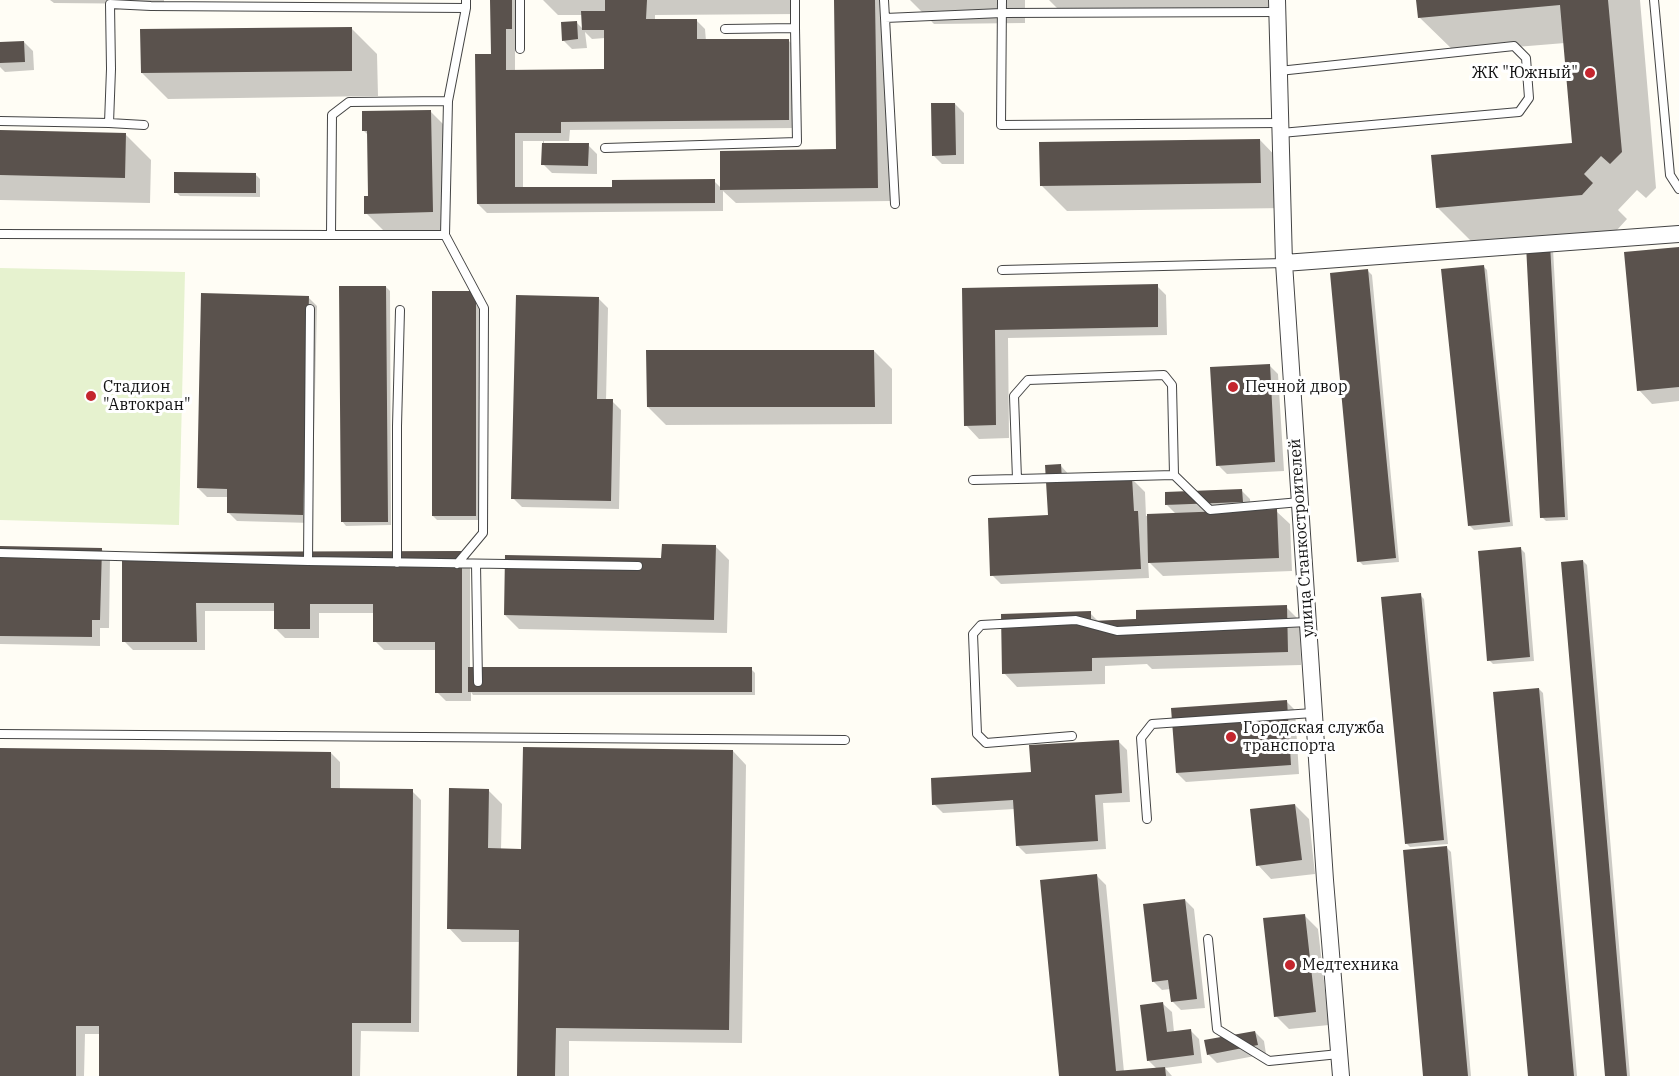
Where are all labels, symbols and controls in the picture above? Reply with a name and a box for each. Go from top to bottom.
place label: ЖК "Южный" [1472,63,1578,83]
marker: ЖК "Южный" [1583,66,1597,80]
place label: Стадион "Автокран" [103,377,191,415]
place label: Печной двор [1245,377,1348,397]
marker: Печной двор [1226,380,1240,394]
marker: Стадион "Автокран" [84,389,98,403]
street label: улица Станкостроителей [1285,438,1319,638]
place label: Городская служба транспорта [1243,718,1385,756]
marker: Городская служба транспорта [1224,730,1238,744]
place label: Медтехника [1302,955,1399,975]
marker: Медтехника [1283,958,1297,972]

